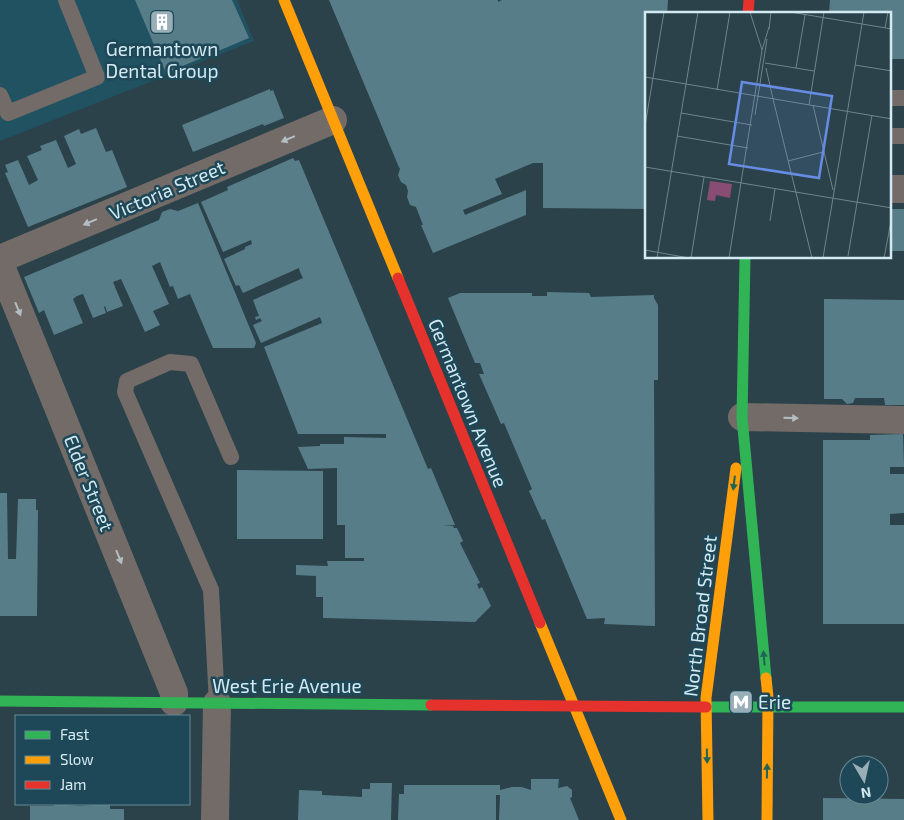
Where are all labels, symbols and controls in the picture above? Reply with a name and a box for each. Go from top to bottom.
building icon: Germantown Dental Group [149,9,175,35]
inset map [645,12,892,259]
place label: Germantown Dental Group [106,37,218,82]
one-way arrow [280,135,295,143]
street label: Victoria Street [106,155,228,224]
one-way arrow [83,218,97,226]
one-way arrow [15,302,23,316]
street label: Germantown Avenue [424,315,513,491]
one-way arrow [783,414,799,422]
street label: Elder Street [60,431,119,534]
one-way arrow [730,475,738,491]
street label: North Broad Street [678,534,721,698]
one-way arrow [115,550,123,564]
one-way arrow [760,649,768,665]
street label: West Erie Avenue [212,674,362,697]
metro station icon: Erie [728,689,754,715]
place label: Erie [758,690,791,713]
legend [15,715,190,805]
text: Fast [60,725,90,743]
one-way arrow [703,748,711,764]
text: Slow [60,750,94,768]
north arrow [839,755,889,805]
one-way arrow [764,763,772,779]
text: Jam [60,775,86,793]
text: N [860,784,872,803]

